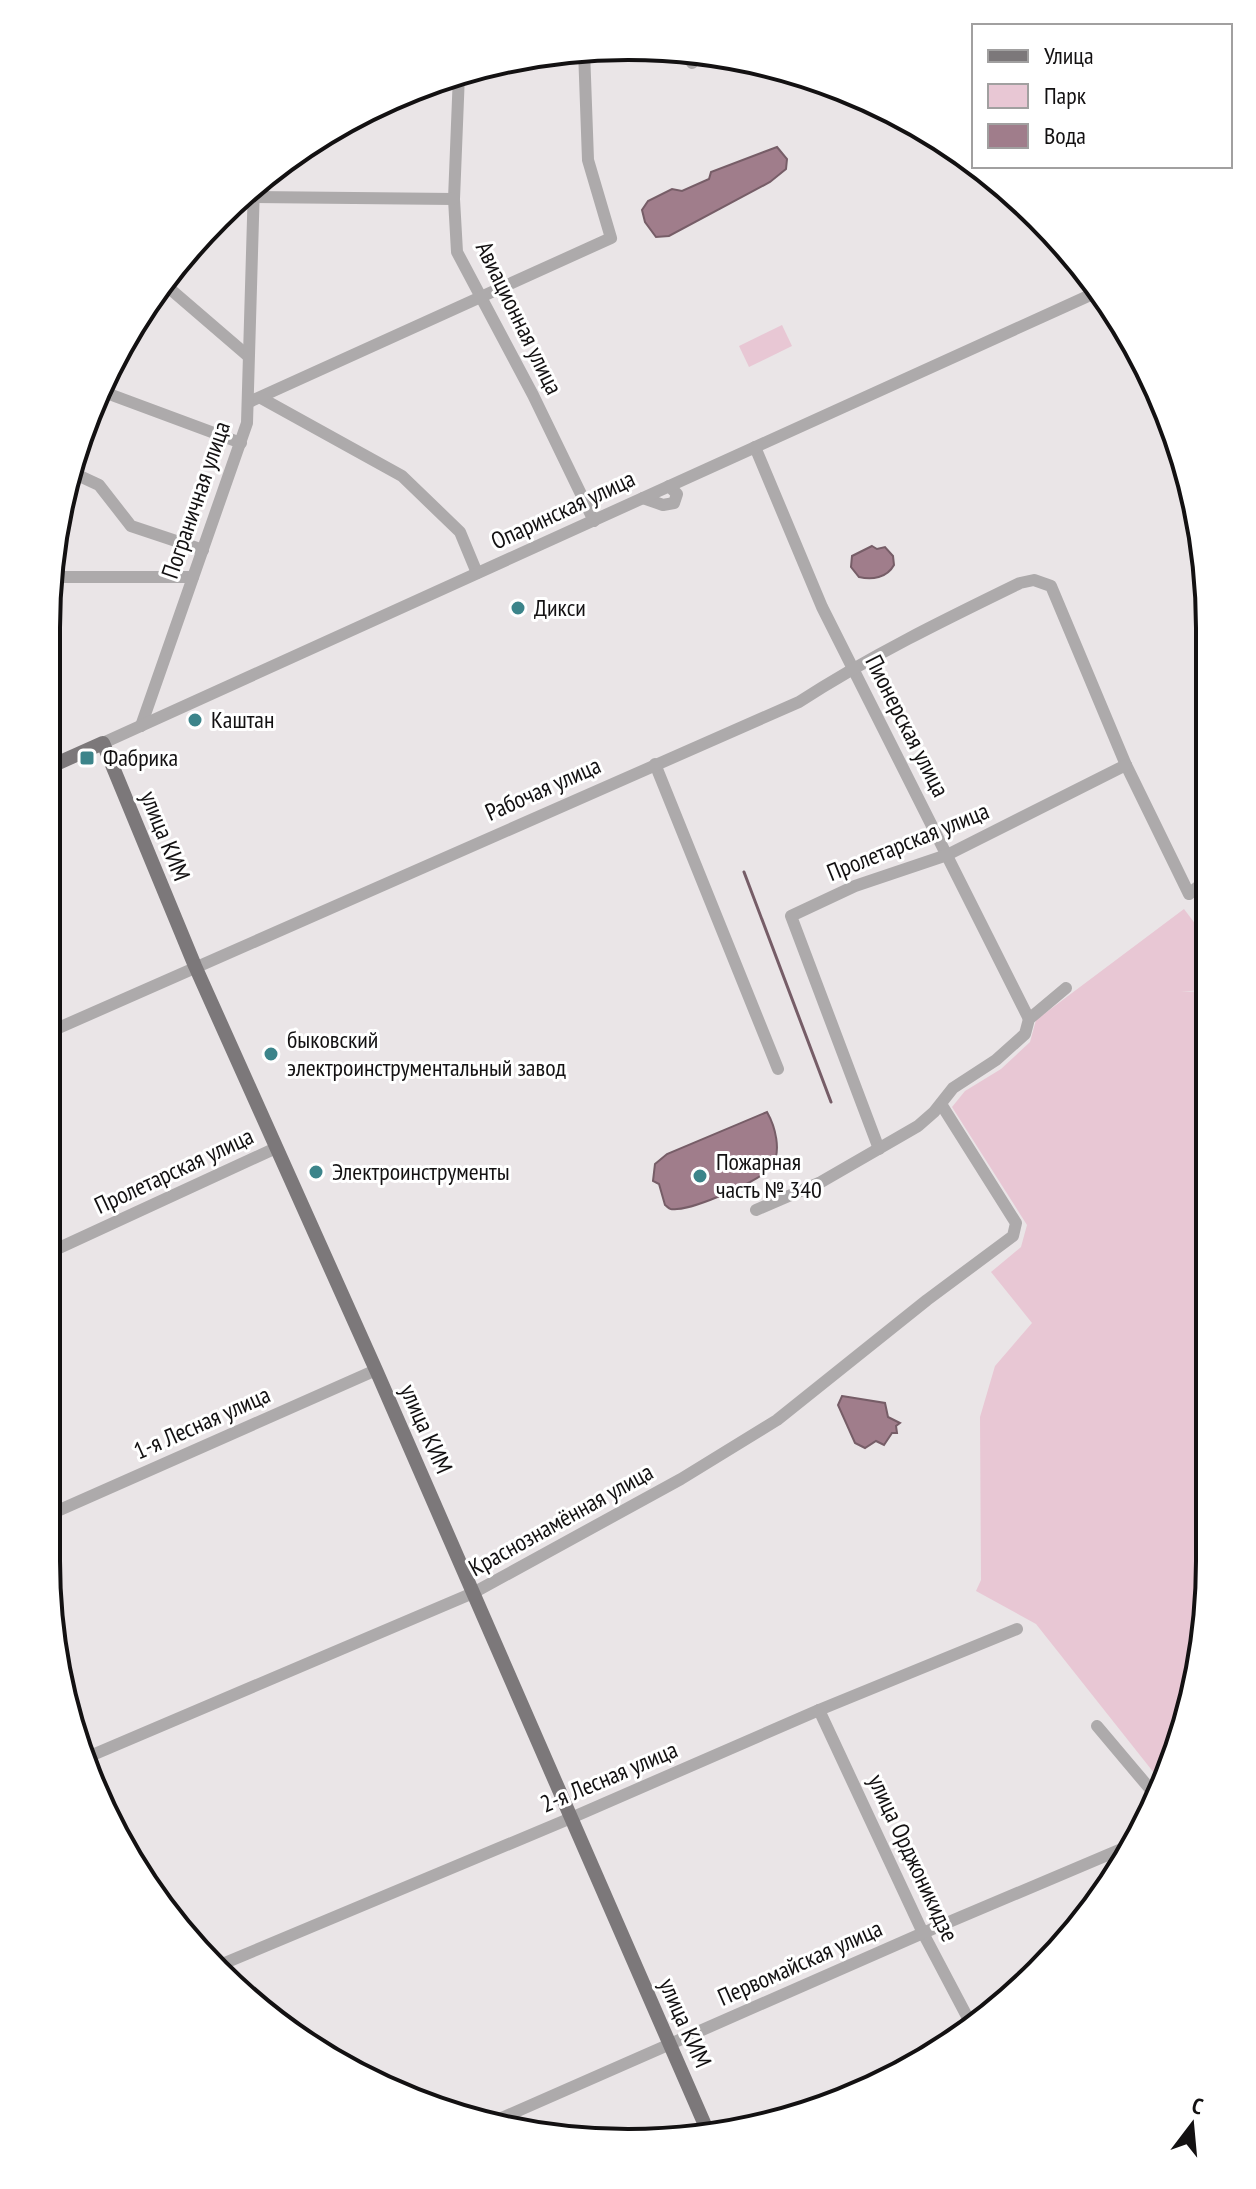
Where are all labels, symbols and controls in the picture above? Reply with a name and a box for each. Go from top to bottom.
legend [972,24,1232,168]
text: Улица [1044,40,1094,71]
text: Парк [1044,80,1087,111]
text: Вода [1044,120,1086,151]
street label: Авиационная улица [469,236,570,399]
street label: Пограничная улица [154,417,237,582]
street label: Опаринская улица [486,463,640,556]
place label: Дикси [534,592,586,623]
marker: Дикси [509,599,527,617]
street label: Пионерская улица [858,650,956,802]
place label: Каштан [211,704,274,735]
marker: Каштан [186,711,204,729]
place label: Фабрика [103,742,178,773]
marker: Фабрика [78,749,96,767]
street label: Рабочая улица [480,749,605,828]
street label: улица КИМ [133,786,198,885]
street label: Пролетарская улица [822,795,993,888]
place label: быковский электроинструментальный завод [287,1024,567,1083]
marker: быковский электроинструментальный завод [262,1045,280,1063]
street label: Пролетарская улица [89,1120,258,1221]
place label: Пожарная часть № 340 [716,1146,822,1205]
place label: Электроинструменты [332,1156,510,1187]
marker: Электроинструменты [307,1163,325,1181]
marker: Пожарная часть № 340 [691,1167,709,1185]
street label: 1-я Лесная улица [129,1379,275,1466]
street label: улица КИМ [393,1379,460,1478]
street label: Краснознамённая улица [463,1456,658,1583]
street label: 2-я Лесная улица [536,1734,682,1819]
street label: улица Орджоникидзе [861,1769,966,1946]
street label: Первомайская улица [713,1912,887,2013]
street label: улица КИМ [652,1973,719,2072]
north arrow [1152,2085,1232,2165]
text: С [1189,2091,1206,2121]

